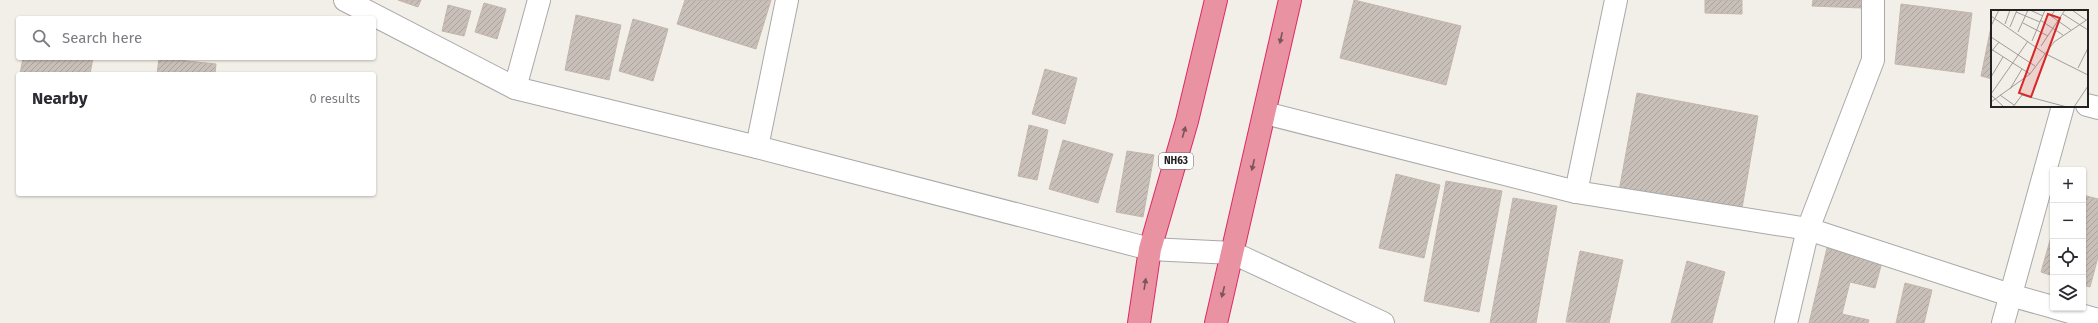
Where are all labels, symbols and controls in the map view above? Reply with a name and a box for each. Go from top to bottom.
inset map [1991,10,2088,107]
search box [16,16,376,60]
icon: search [30,27,52,49]
text: Search here [62,29,142,47]
one-way arrow [1278,32,1284,44]
text: Nearby [32,88,87,109]
text: 0 results [309,91,360,106]
one-way arrow [1181,125,1187,137]
road number: NH63 [1159,153,1193,169]
one-way arrow [1250,159,1256,171]
map controls [2050,167,2086,311]
button: + [2050,167,2086,203]
button: − [2050,203,2086,239]
button: locate [2050,239,2086,275]
button: layers [2050,275,2086,311]
one-way arrow [1142,278,1148,291]
one-way arrow [1220,285,1226,298]

